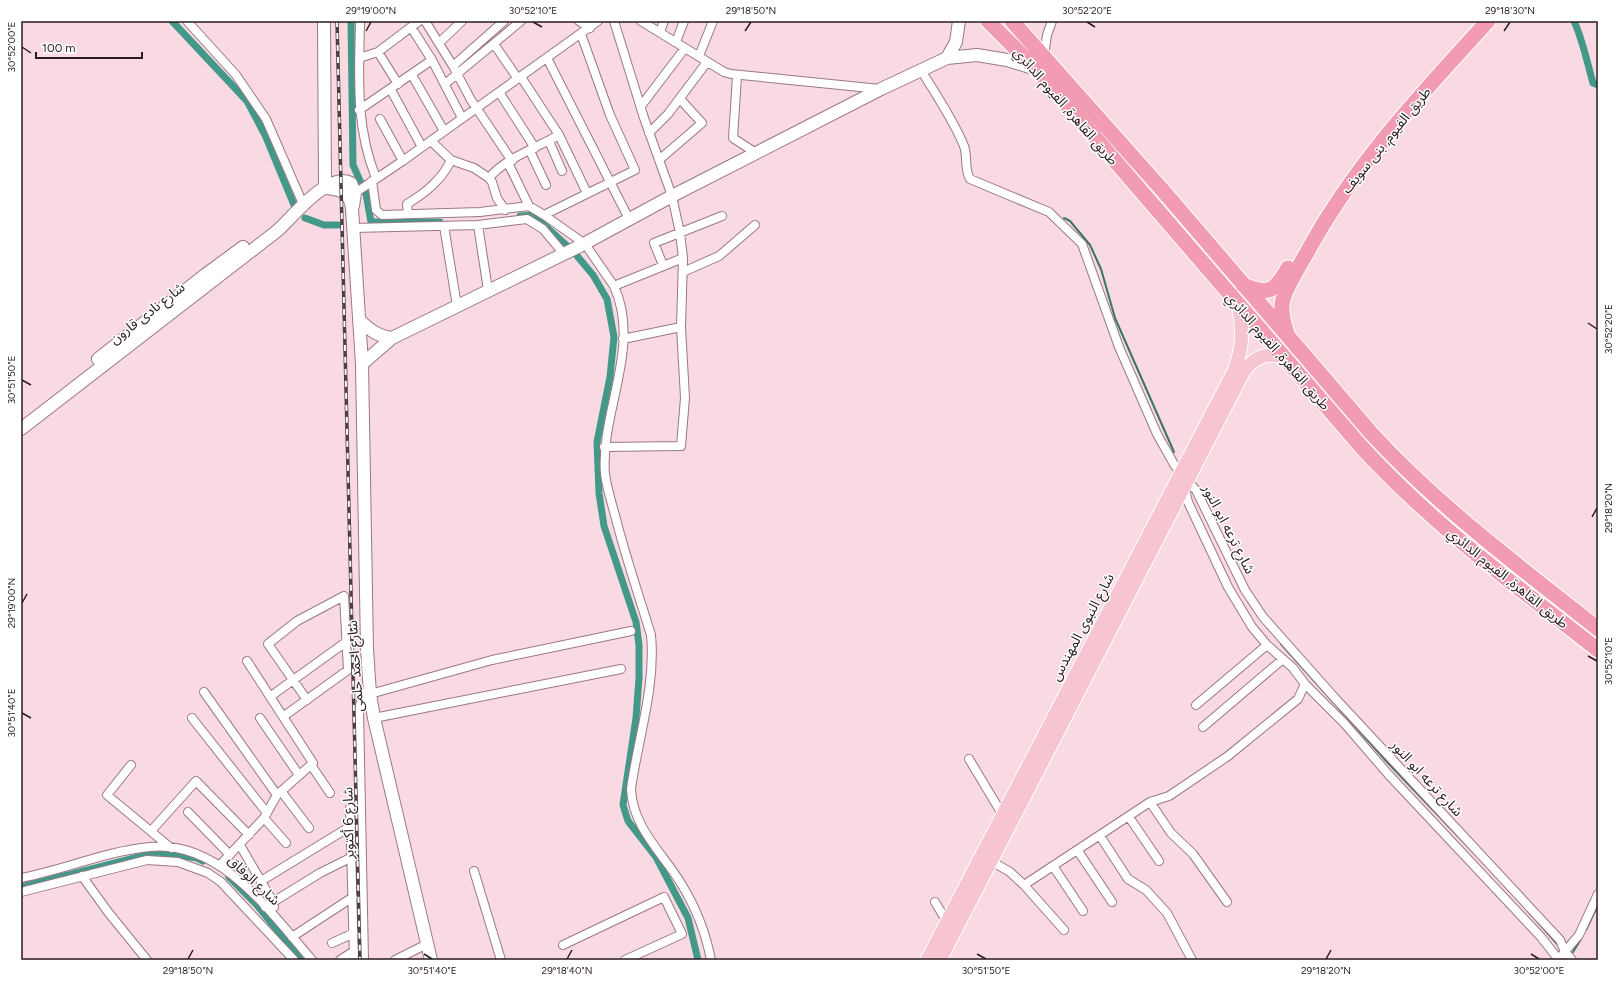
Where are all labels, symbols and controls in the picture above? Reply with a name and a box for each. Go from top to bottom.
text: 29°19'00"N [346,4,396,17]
text: 30°52'10"E [509,4,557,17]
text: 29°18'50"N [726,4,776,17]
text: 30°52'20"E [1062,4,1112,17]
text: 29°18'30"N [1485,4,1535,17]
text: 30°52'00"E [5,22,18,72]
scale bar [36,34,142,60]
text: 100 m [42,41,76,55]
street label: طريق القاهرة, الفيوم الدائري [1008,44,1121,170]
street label: طريق الفيوم, بنى سويف [1338,84,1436,198]
street label: شارع نادى قارون [106,279,190,350]
street label: طريق القاهرة, الفيوم الدائري [1220,289,1333,415]
text: 30°52'20"E [1602,304,1615,354]
text: 30°51'50"E [5,356,18,404]
street label: شارع ترعه ابو النور [1196,481,1258,578]
text: 29°18'20"N [1602,483,1615,533]
street label: طريق القاهرة, الفيوم الدائري [1442,524,1572,634]
street label: شارع النبوى المهندس [1047,571,1120,685]
text: 29°19'00"N [5,578,18,628]
street label: شارع احمد حلمى [344,619,369,713]
text: 30°52'10"E [1602,637,1615,685]
text: 30°51'40"E [5,688,18,738]
street label: شارع ترعه ابو النور [1385,736,1466,821]
street label: شارع 6 أكتوبر [339,787,360,860]
street label: شارع الوفاق [223,852,283,910]
text: 29°18'50"N [163,964,213,977]
text: 30°51'40"E [407,964,457,977]
text: 29°18'40"N [542,964,592,977]
text: 30°51'50"E [962,964,1010,977]
text: 29°18'20"N [1301,964,1351,977]
text: 30°52'00"E [1514,964,1564,977]

